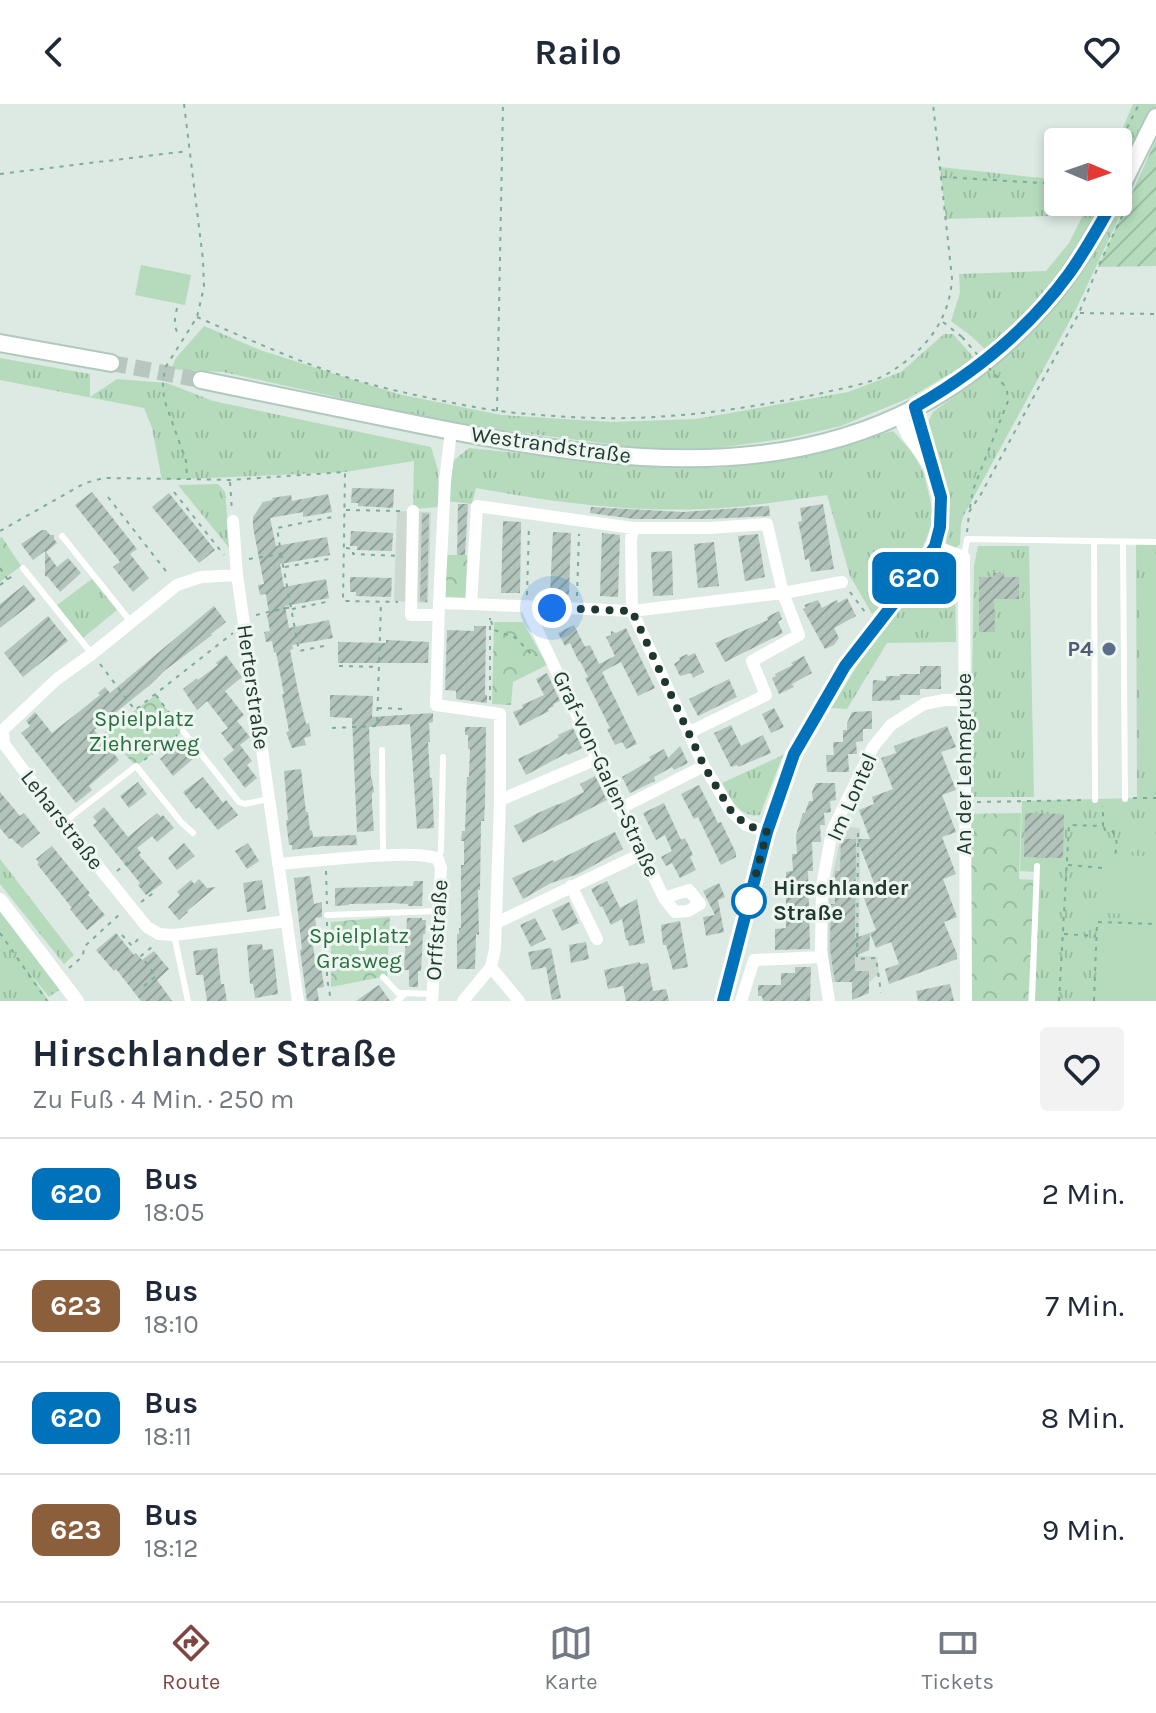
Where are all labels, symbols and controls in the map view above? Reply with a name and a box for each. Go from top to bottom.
icon: back [32,30,76,74]
icon: heart [1080,30,1124,74]
text: Railo [534,31,622,73]
north arrow [1044,128,1132,216]
map controls [1044,128,1132,216]
street label: Westrandstraße [469,421,633,469]
line badge: 620 [868,552,960,604]
text: 620 [888,561,940,594]
your location [532,588,572,628]
street label: Herterstraße [231,623,275,751]
place label: P4 [1067,636,1093,662]
marker: P4 [1100,640,1118,658]
street label: Graf-von-Galen-Straße [547,667,665,881]
street label: An der Lehmgrube [951,673,977,855]
park label: Spielplatz Ziehrerweg [88,706,200,757]
street label: Im Lontel [821,749,883,845]
street label: Leharstraße [15,765,109,875]
place label: Hirschlander Straße [773,875,909,926]
street label: Orffstraße [420,879,454,981]
marker: Hirschlander Straße [732,884,766,918]
park label: Spielplatz Grasweg [309,923,409,974]
button: heart [1040,1027,1124,1111]
text: Hirschlander Straße [32,1031,397,1076]
text: Zu Fuß · 4 Min. · 250 m [32,1084,294,1115]
text: Bus [144,1161,198,1197]
text: 2 Min. [1042,1176,1124,1212]
text: 620 [50,1177,102,1210]
text: 18:05 [144,1197,205,1228]
text: Bus [144,1273,198,1309]
text: 7 Min. [1045,1288,1124,1324]
text: 623 [50,1289,102,1322]
text: 18:10 [144,1309,199,1340]
text: Bus [144,1385,198,1421]
text: 8 Min. [1041,1400,1124,1436]
text: 620 [50,1401,102,1434]
text: 18:11 [144,1421,192,1452]
text: Bus [144,1497,198,1533]
text: 9 Min. [1042,1512,1124,1548]
text: 623 [50,1513,102,1546]
text: 18:12 [144,1533,198,1564]
tab: Route [162,1621,220,1695]
tab: Karte [544,1621,597,1695]
tab: Tickets [922,1621,994,1695]

